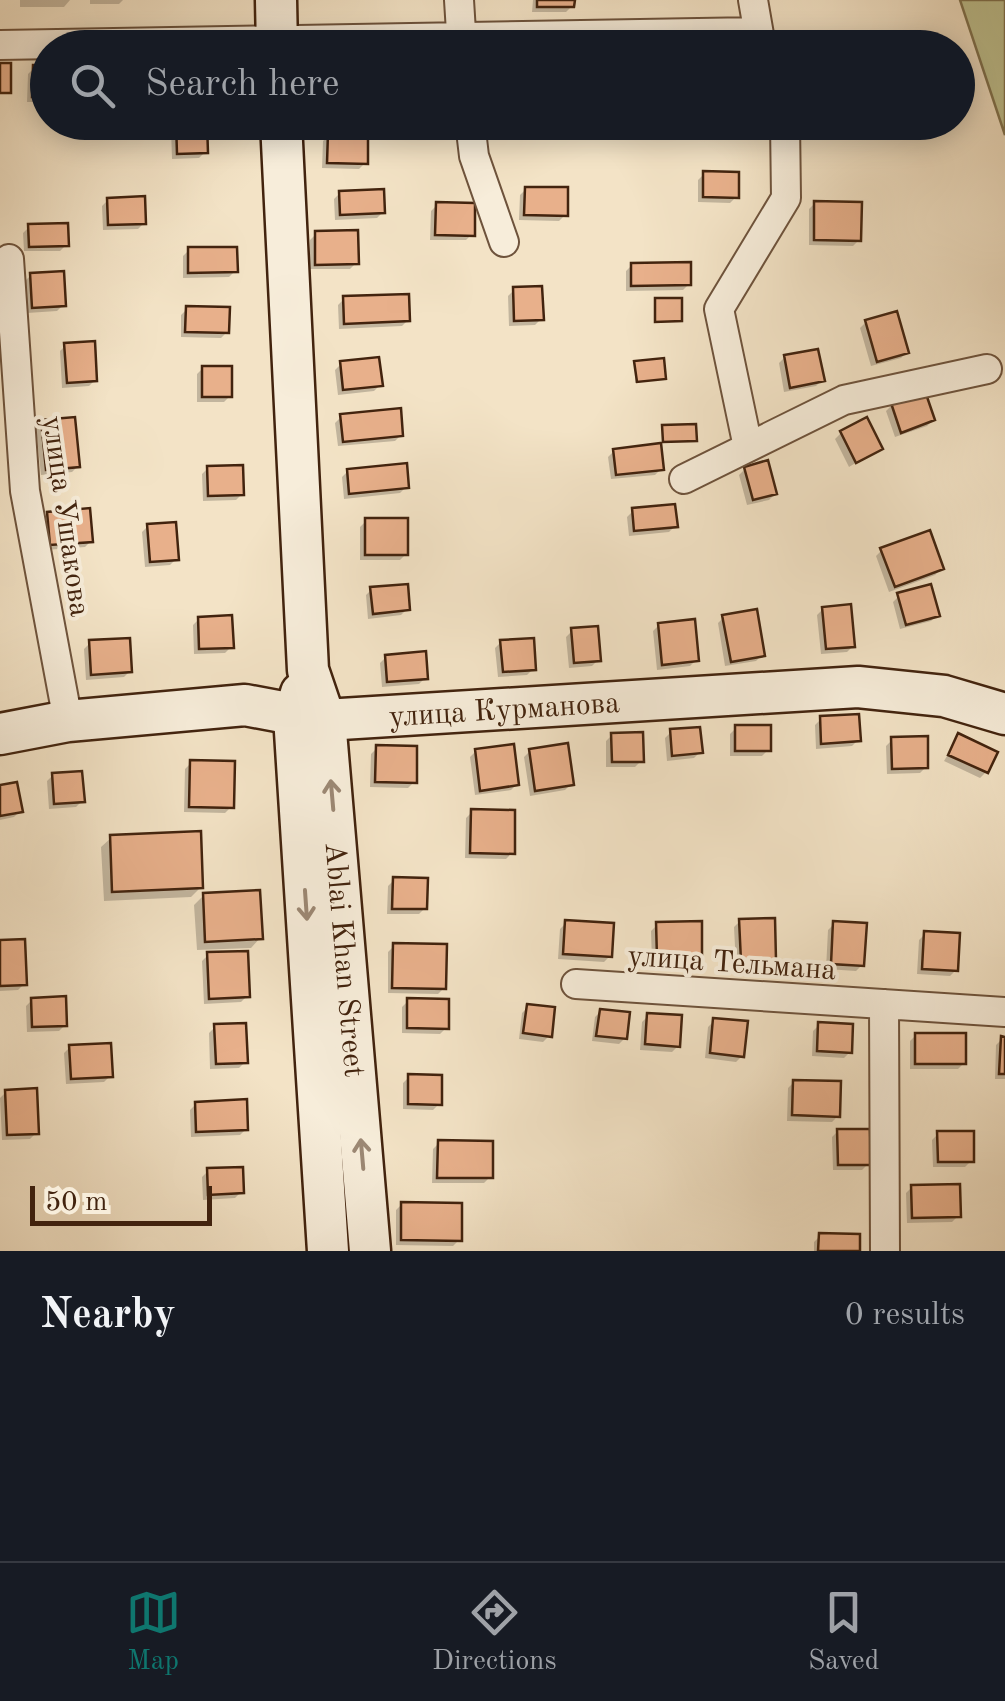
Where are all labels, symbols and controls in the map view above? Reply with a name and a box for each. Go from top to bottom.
search box [30,30,975,140]
icon: search [65,58,120,113]
text: Search here [145,66,340,104]
street label: улица Ушакова [36,414,94,619]
street label: улица Курманова [388,689,621,733]
one-way arrow [322,780,341,812]
street label: Ablai Khan Street [318,841,368,1079]
one-way arrow [297,889,316,921]
street label: улица Тельмана [626,942,837,986]
one-way arrow [352,1138,371,1170]
scale bar [30,1181,212,1226]
text: 50 m [45,1189,108,1217]
text: Nearby [40,1295,176,1337]
text: 0 results [845,1300,965,1332]
tab: Map [126,1585,181,1680]
tab: Directions [432,1585,557,1680]
tab: Saved [808,1585,879,1680]

